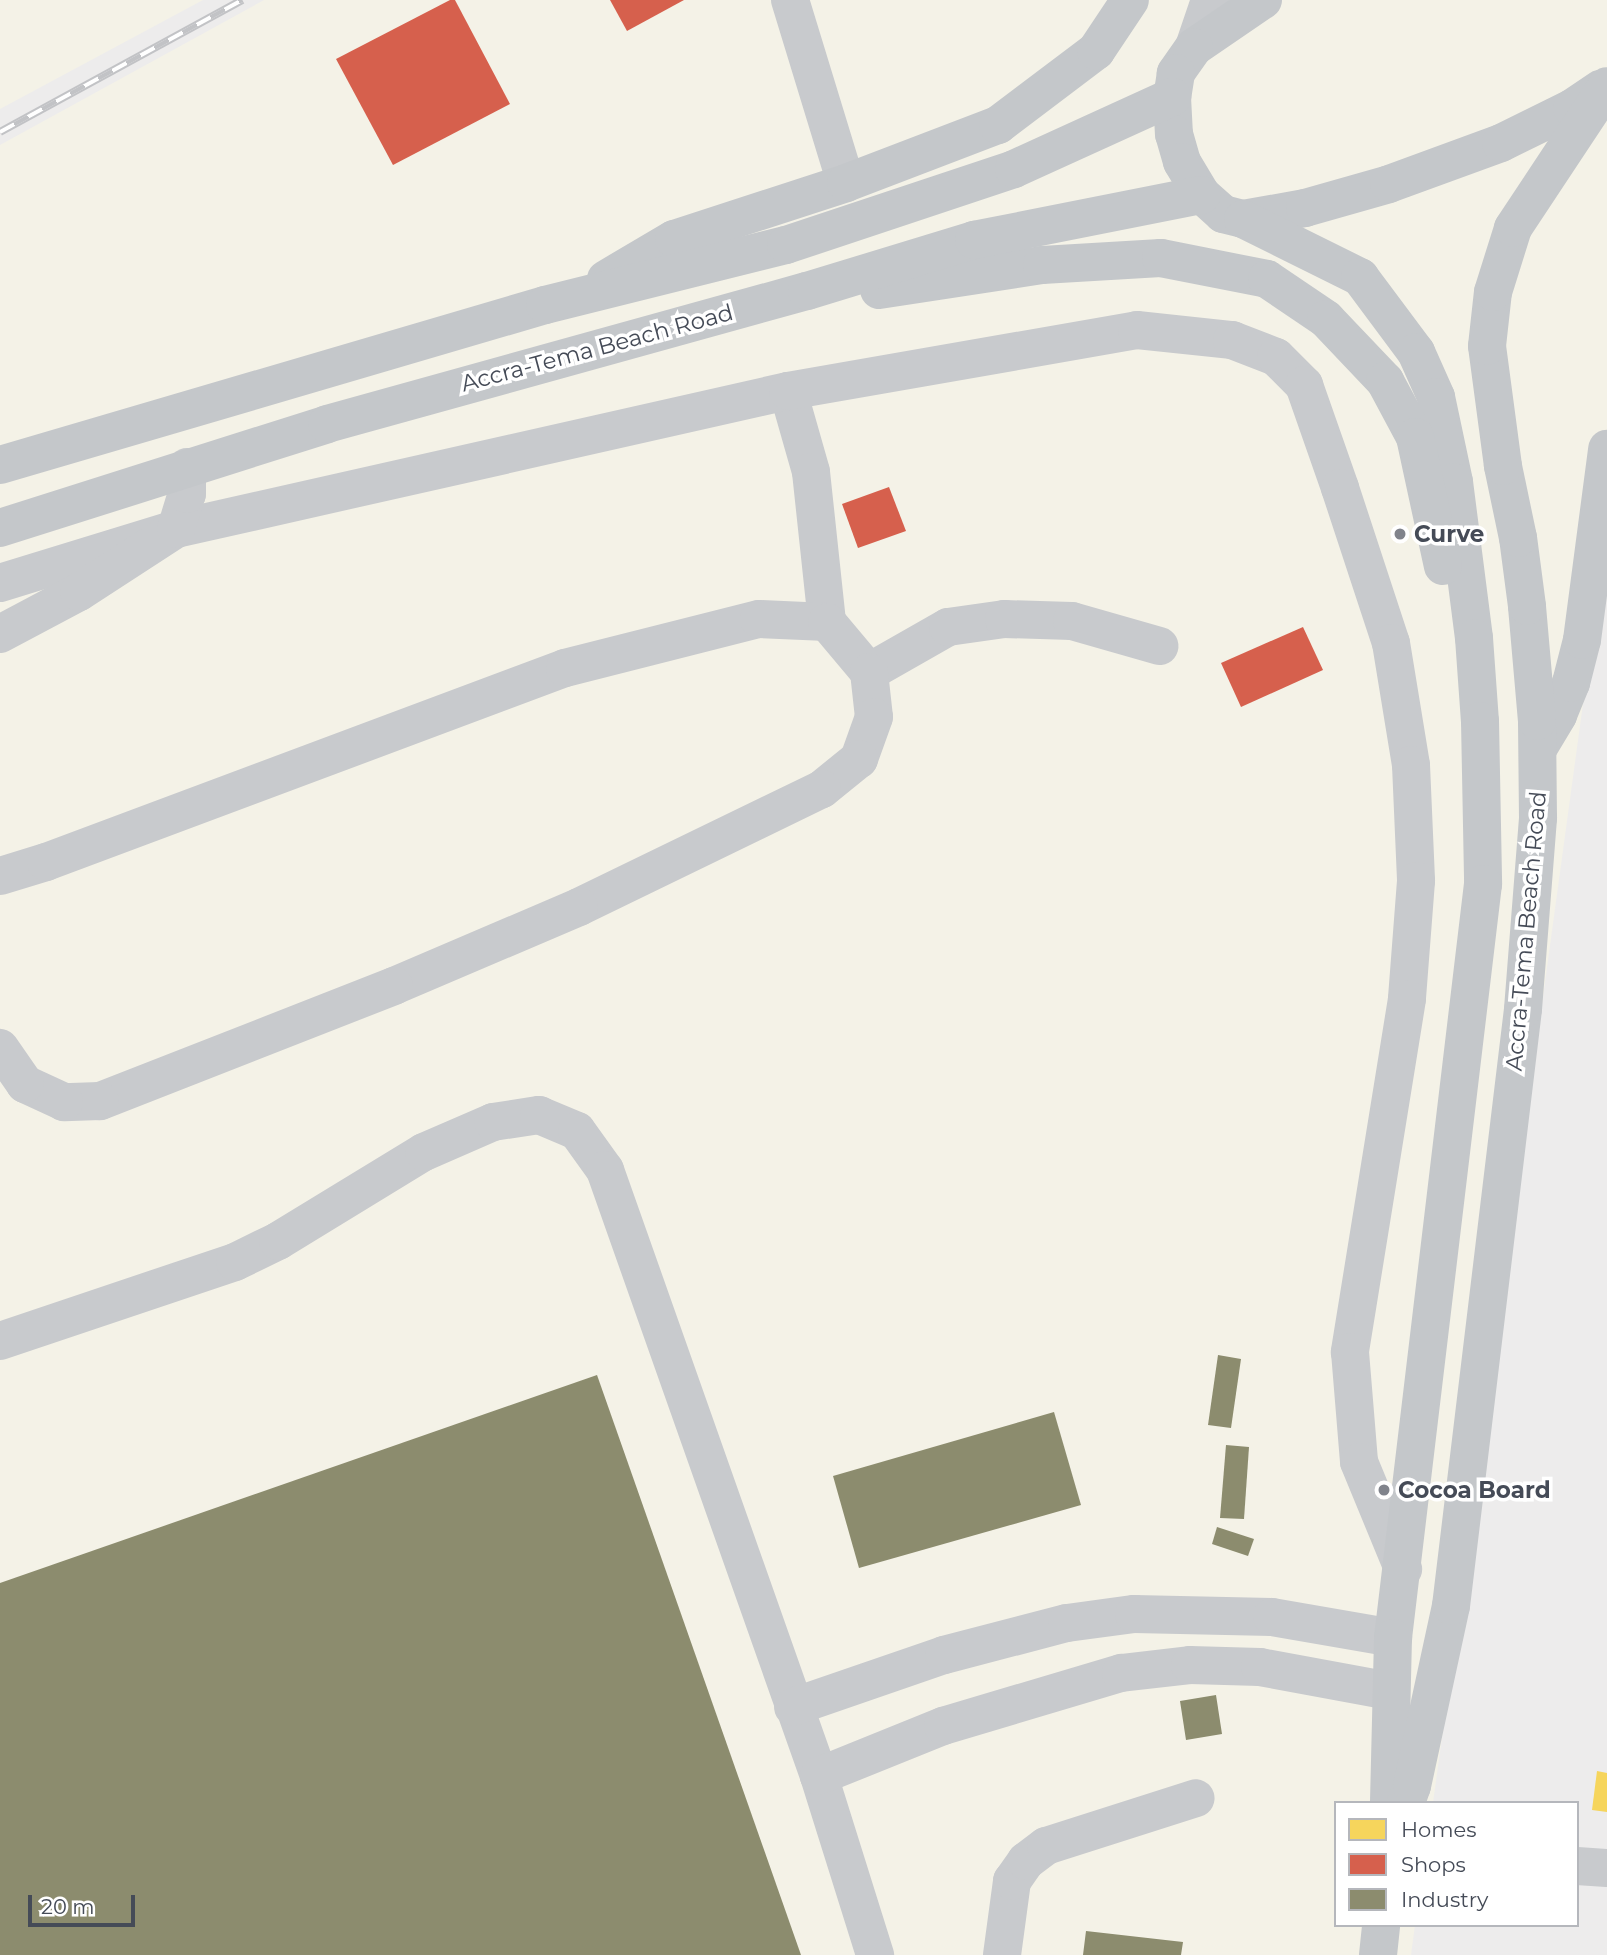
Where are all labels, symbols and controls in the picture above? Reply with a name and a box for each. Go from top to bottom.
street label: Accra-Tema Beach Road [458,298,736,398]
place label: Curve [1414,520,1484,548]
marker: Curve [1392,526,1408,542]
street label: Accra-Tema Beach Road [1500,790,1552,1072]
place label: Cocoa Board [1398,1476,1551,1504]
marker: Cocoa Board [1376,1482,1392,1498]
legend [1334,1801,1579,1927]
text: Homes [1401,1817,1476,1842]
text: Shops [1401,1852,1466,1877]
scale bar [32,1882,138,1926]
text: Industry [1401,1887,1488,1912]
text: 20 m [41,1894,95,1919]

